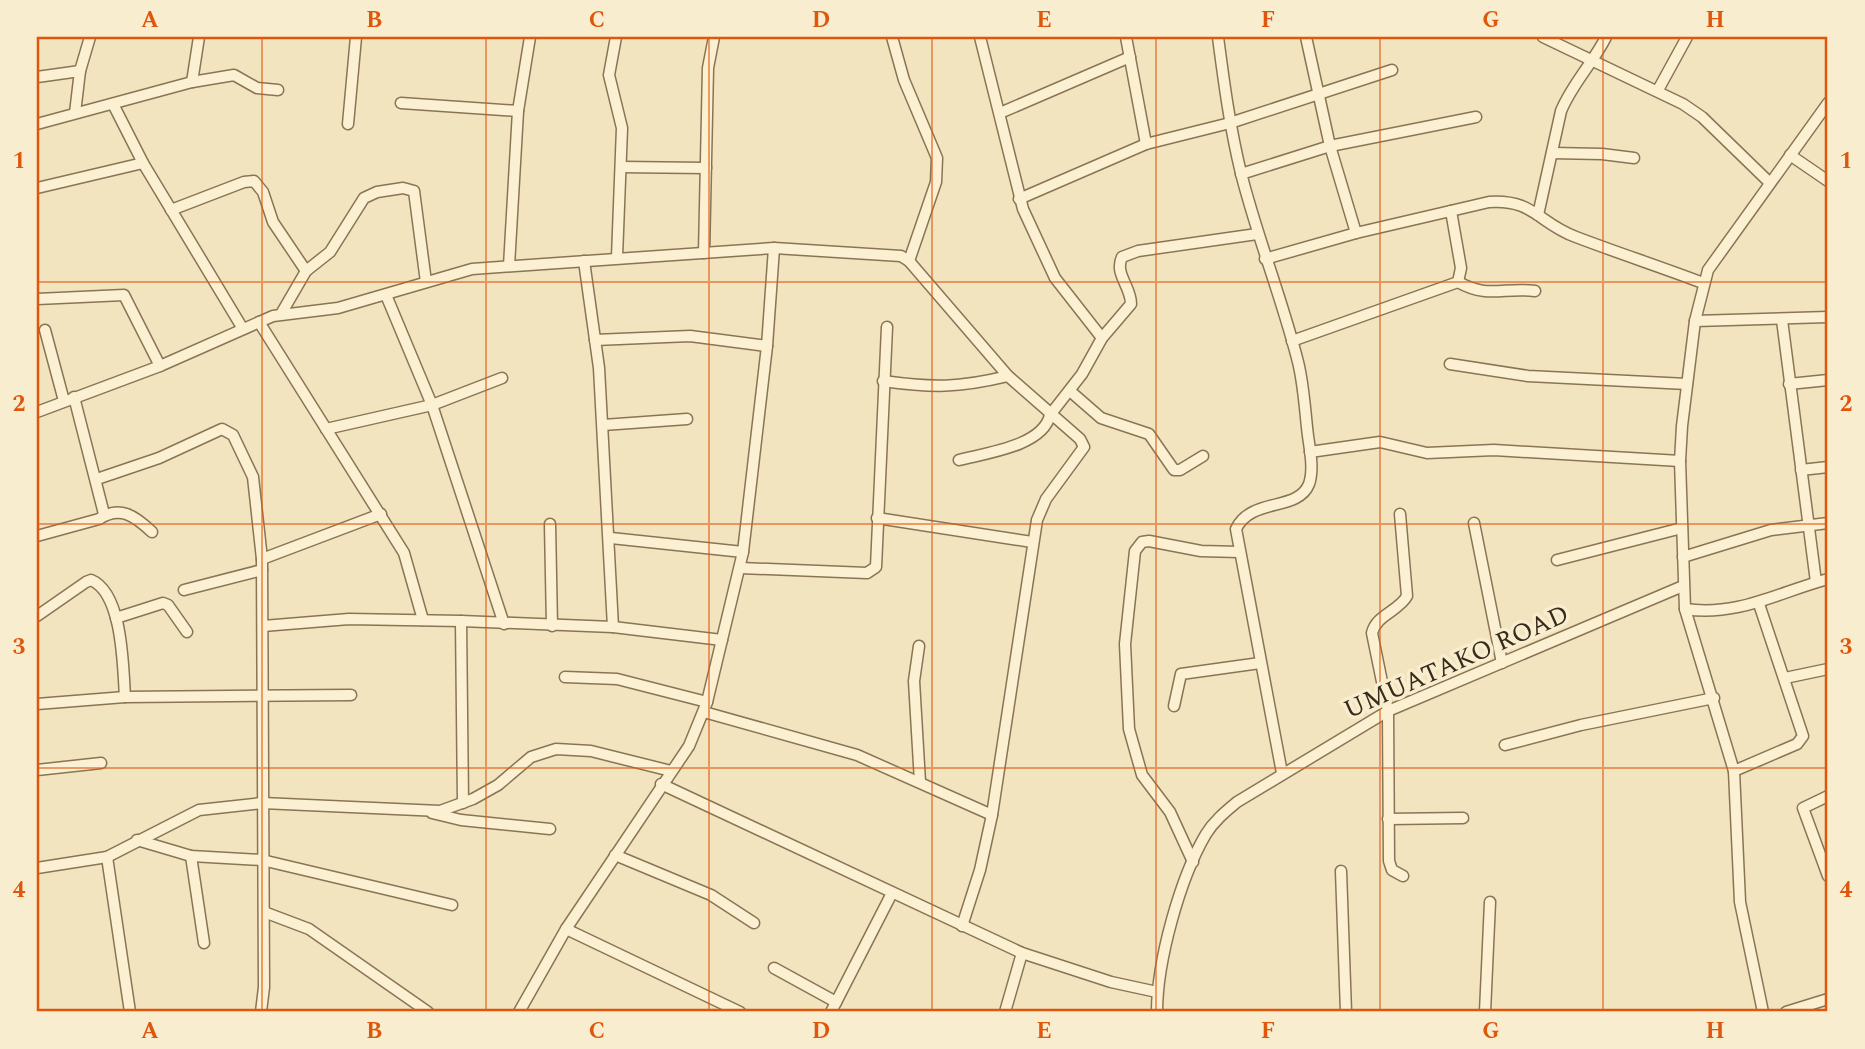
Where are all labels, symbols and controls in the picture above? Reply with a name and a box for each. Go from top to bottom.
text: A [141,3,159,38]
text: B [366,3,382,38]
text: C [589,3,605,38]
text: D [812,3,830,38]
text: E [1036,3,1052,38]
text: F [1261,3,1275,38]
text: G [1482,3,1500,38]
text: H [1705,3,1725,38]
text: 1 [13,144,25,179]
text: 1 [1840,144,1852,179]
text: 2 [13,387,26,422]
text: 2 [1840,387,1853,422]
street label: UMUATAKO ROAD [1337,594,1576,730]
text: 3 [13,630,26,665]
text: 3 [1840,630,1853,665]
text: 4 [13,873,26,908]
text: 4 [1840,873,1853,908]
text: A [141,1014,159,1049]
text: B [366,1014,382,1049]
text: C [589,1014,605,1049]
text: D [812,1014,830,1049]
text: E [1036,1014,1052,1049]
text: F [1261,1014,1275,1049]
text: G [1482,1014,1500,1049]
text: H [1705,1014,1725,1049]

